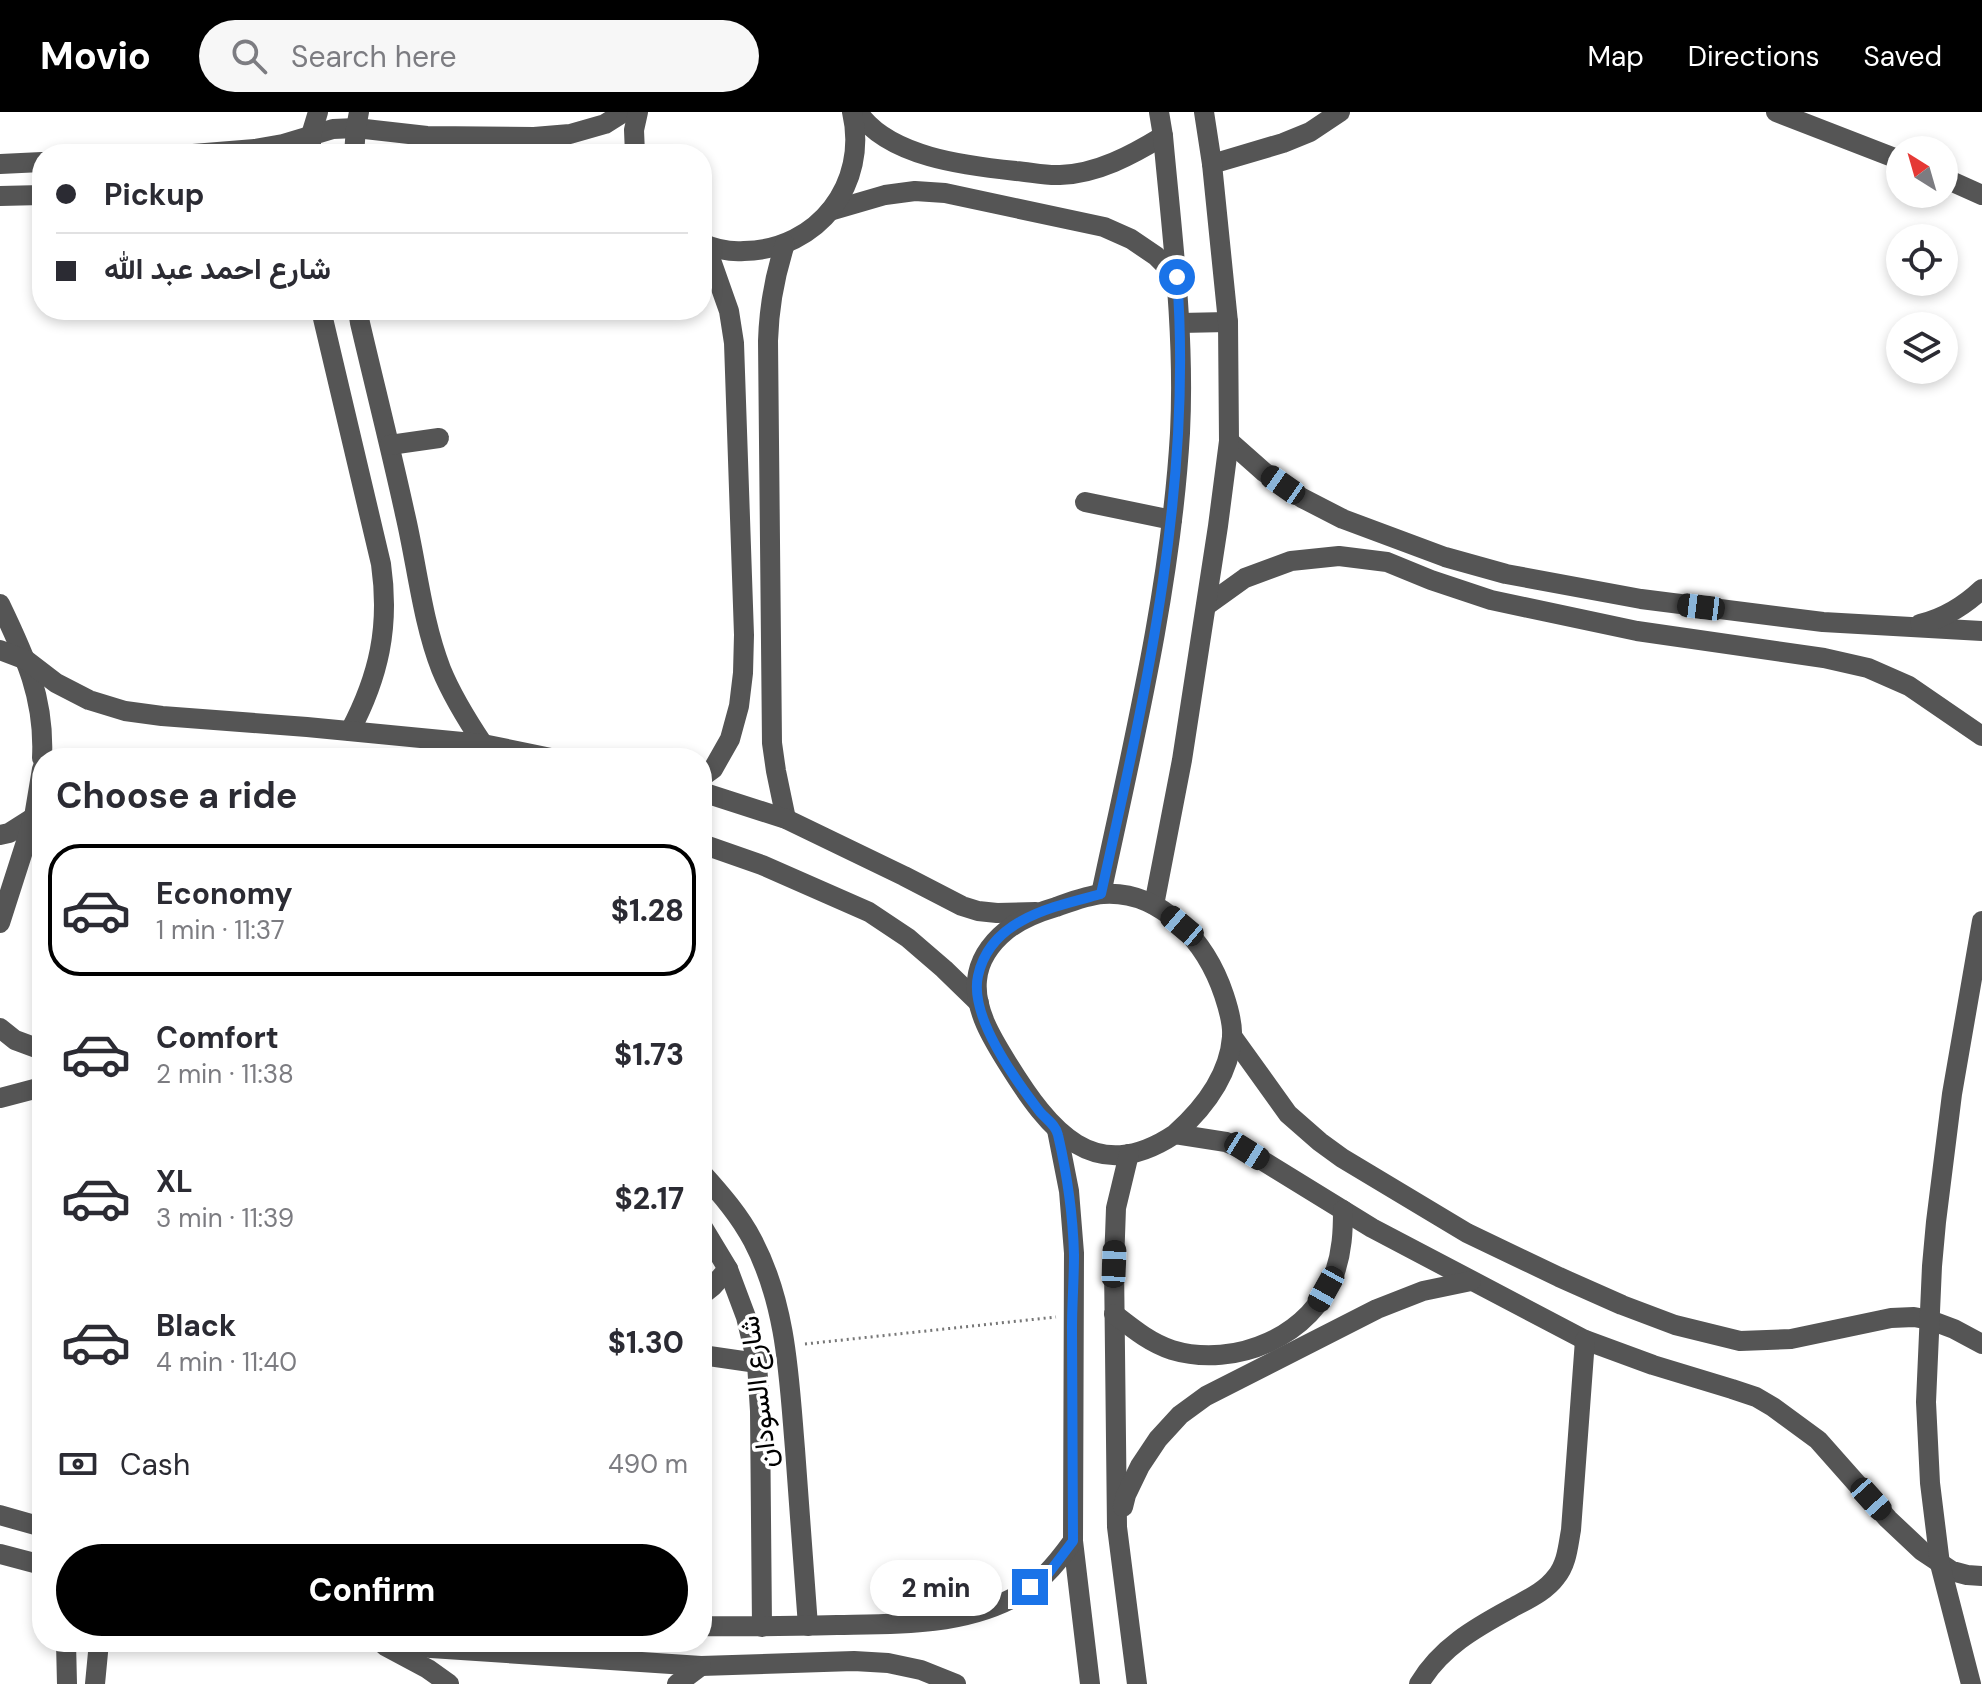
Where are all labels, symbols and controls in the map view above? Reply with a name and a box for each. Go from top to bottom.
search box [199,20,759,92]
text: Movio [40,31,151,81]
icon: search [227,34,271,78]
text: Search here [291,37,457,76]
text: Map [1587,38,1644,75]
text: Directions [1688,38,1820,75]
text: Saved [1864,38,1942,75]
north arrow [1886,136,1958,208]
map controls [1886,136,1958,384]
text: Pickup [104,175,204,214]
button: locate [1886,224,1958,296]
text: شارع احمد عبد الله [104,249,331,288]
route start [1159,259,1195,295]
button: layers [1886,312,1958,384]
car [1256,461,1310,509]
car [1676,592,1726,622]
text: Choose a ride [56,772,297,819]
icon: car [60,874,132,946]
text: Economy [156,874,293,913]
text: $1.28 [611,891,684,930]
car [1156,901,1208,951]
text: 1 min · 11:37 [156,913,285,947]
icon: car [60,1018,132,1090]
text: Comfort [156,1018,279,1057]
text: $1.73 [614,1035,684,1074]
text: 2 min · 11:38 [156,1057,294,1091]
car [1220,1128,1274,1174]
icon: car [60,1162,132,1234]
text: XL [156,1162,193,1201]
text: $2.17 [615,1179,684,1218]
text: 3 min · 11:39 [156,1201,294,1235]
car [1101,1240,1127,1288]
car [1304,1262,1348,1316]
icon: car [60,1306,132,1378]
text: Black [156,1306,236,1345]
street label: شارع السودان [730,1314,786,1470]
text: $1.30 [608,1323,684,1362]
text: 4 min · 11:40 [156,1345,297,1379]
icon: cash [56,1442,100,1486]
text: Cash [120,1445,190,1484]
text: 490 m [608,1447,688,1481]
car [1846,1473,1896,1525]
button: Confirm [56,1544,688,1636]
callout: 2 min [870,1559,1002,1615]
route end [1012,1569,1048,1605]
text: 2 min [901,1571,971,1605]

